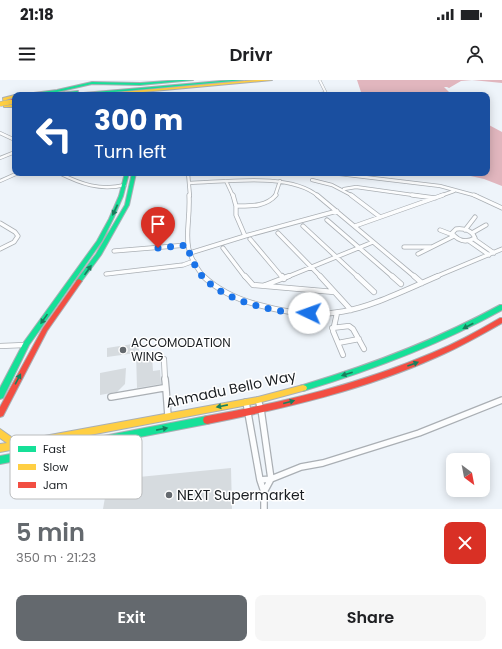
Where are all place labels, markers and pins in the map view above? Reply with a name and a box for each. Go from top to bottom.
pin [141,207,175,248]
place label: ACCOMODATION WING [131,334,231,365]
marker: ACCOMODATION WING [118,345,128,355]
place label: NEXT Supermarket [177,485,305,505]
marker: NEXT Supermarket [164,490,174,500]

